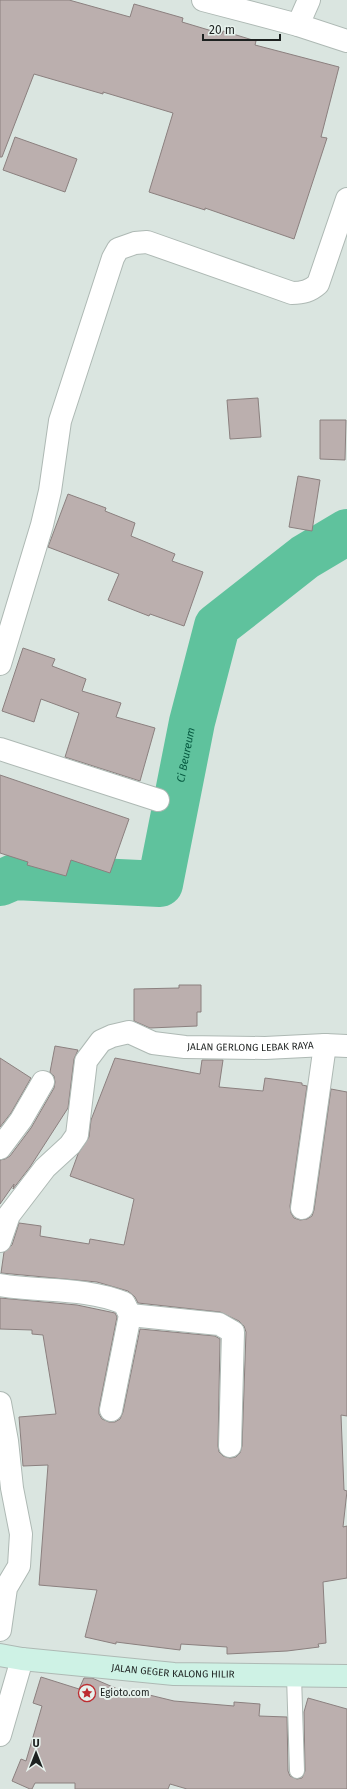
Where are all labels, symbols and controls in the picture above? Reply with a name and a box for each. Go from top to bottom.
scale bar [203,16,280,42]
text: 20 m [209,23,235,37]
water label: Ci Beureum [174,726,197,784]
street label: JALAN GERLONG LEBAK RAYA [187,1040,314,1054]
street label: JALAN GEGER KALONG HILIR [111,1662,235,1681]
place icon: Egioto.com [77,1683,97,1703]
place label: Egioto.com [100,1687,150,1699]
north arrow [16,1733,56,1773]
text: U [32,1737,40,1750]

